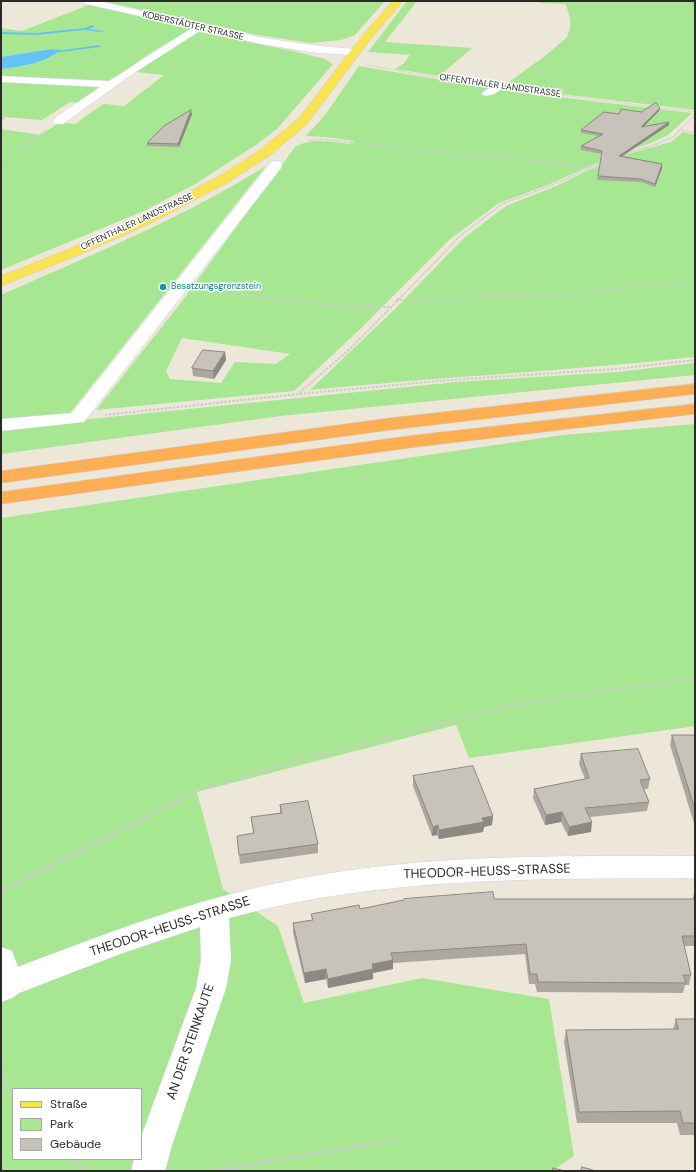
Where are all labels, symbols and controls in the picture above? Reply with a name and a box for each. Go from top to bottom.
street label: KOBERSTÄDTER STRASSE [141,9,245,43]
street label: OFFENTHALER LANDSTRASSE [438,72,562,100]
street label: OFFENTHALER LANDSTRASSE [79,191,195,253]
marker: Besatzungsgrenzstein [158,282,168,292]
place label: Besatzungsgrenzstein [171,282,261,292]
street label: THEODOR-HEUSS-STRASSE [403,861,571,883]
street label: THEODOR-HEUSS-STRASSE [88,894,252,960]
street label: AN DER STEINKAUTE [164,982,218,1102]
legend [12,1088,142,1160]
text: Straße [50,1096,87,1112]
text: Park [50,1116,74,1132]
text: Gebäude [50,1136,101,1152]

